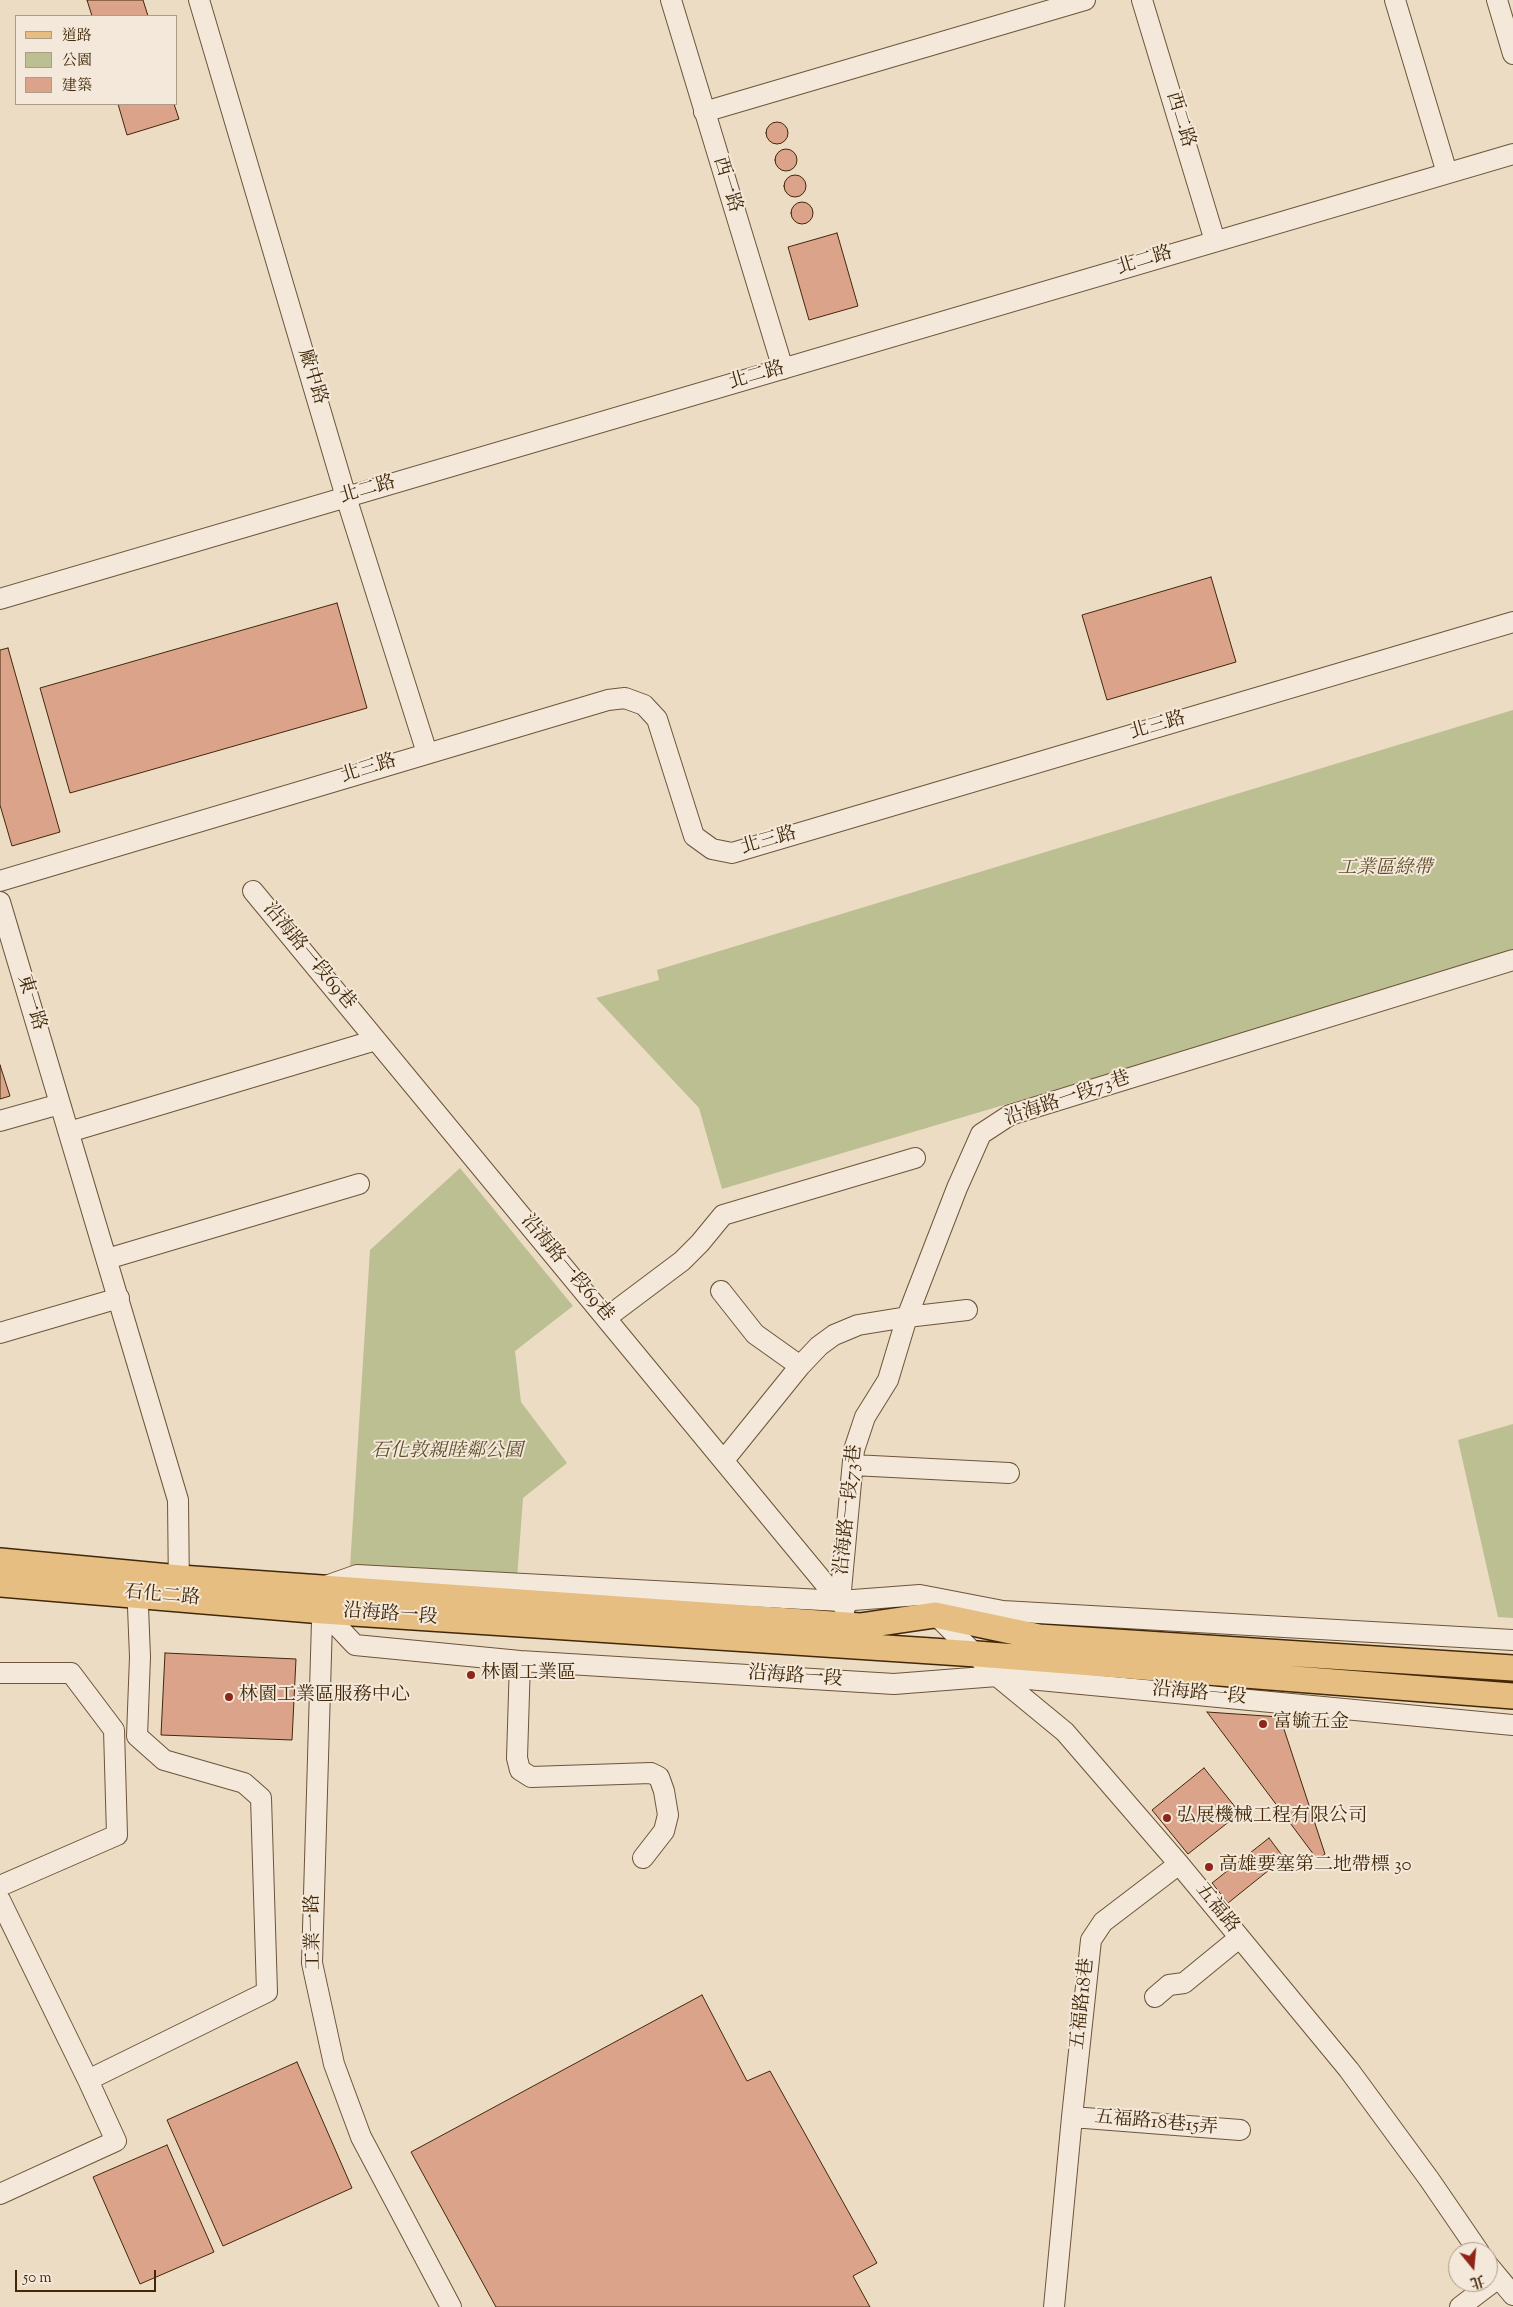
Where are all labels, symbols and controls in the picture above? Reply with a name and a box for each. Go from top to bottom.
legend [15,15,178,105]
text: 道路 [62,26,92,47]
text: 公園 [62,51,92,72]
text: 建築 [62,76,92,97]
street label: 西二路 [1160,89,1198,151]
street label: 西一路 [707,154,745,216]
street label: 北二路 [1114,243,1176,281]
street label: 廠中路 [292,346,330,408]
street label: 北二路 [726,358,788,396]
street label: 北二路 [337,472,399,510]
street label: 北三路 [1127,708,1189,746]
street label: 北三路 [338,751,400,789]
street label: 北三路 [738,823,800,861]
park label: 工業區綠帶 [1338,859,1432,881]
street label: 沿海路一段69巷 [257,899,359,1015]
street label: 東一路 [11,972,49,1034]
street label: 沿海路一段73巷 [1002,1068,1134,1132]
street label: 沿海路一段69巷 [515,1211,617,1327]
park label: 石化敦親睦鄰公園 [371,1442,523,1464]
street label: 沿海路一段73巷 [832,1444,868,1576]
street label: 石化二路 [123,1582,201,1612]
street label: 沿海路一段 [342,1601,438,1631]
street label: 沿海路一段 [747,1663,843,1693]
place label: 林園工業區 [481,1664,576,1686]
marker: 林園工業區 [465,1669,477,1681]
street label: 沿海路一段 [1151,1680,1247,1710]
place label: 林園工業區服務中心 [239,1686,410,1708]
marker: 林園工業區服務中心 [223,1691,235,1703]
place label: 富毓五金 [1273,1713,1349,1735]
marker: 富毓五金 [1257,1718,1269,1730]
place label: 弘展機械工程有限公司 [1177,1807,1367,1829]
marker: 弘展機械工程有限公司 [1161,1812,1173,1824]
place label: 高雄要塞第二地帶標 30 [1219,1856,1412,1878]
marker: 高雄要塞第二地帶標 30 [1203,1861,1215,1873]
street label: 五福路 [1189,1880,1243,1938]
street label: 工業一路 [303,1894,327,1970]
street label: 五福路18巷 [1068,1957,1100,2051]
street label: 五福路18巷15弄 [1093,2107,1219,2141]
north arrow [1448,2242,1498,2292]
scale bar [18,2260,159,2292]
text: 50 m [23,2268,52,2289]
text: 北 [1467,2269,1487,2292]

